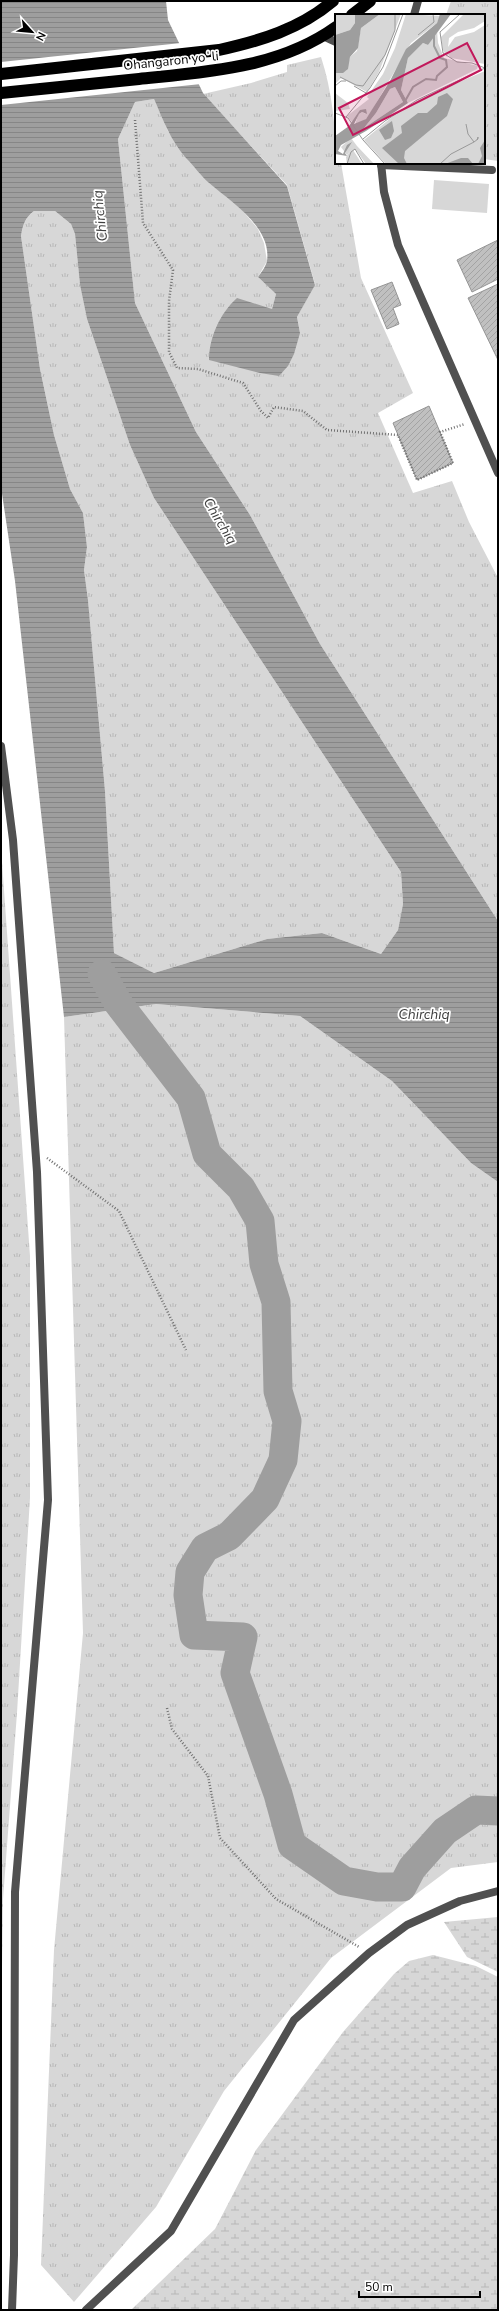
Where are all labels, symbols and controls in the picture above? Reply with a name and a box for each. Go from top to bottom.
north arrow [12,12,52,52]
inset map [335,14,485,164]
text: N [32,29,49,43]
street label: Ohangaron yoʻli [122,47,220,75]
water label: Chirchiq [88,189,112,243]
water label: Chirchiq [199,494,241,548]
water label: Chirchiq [398,1005,450,1024]
scale bar [359,2273,480,2299]
text: 50 m [365,2279,393,2295]

